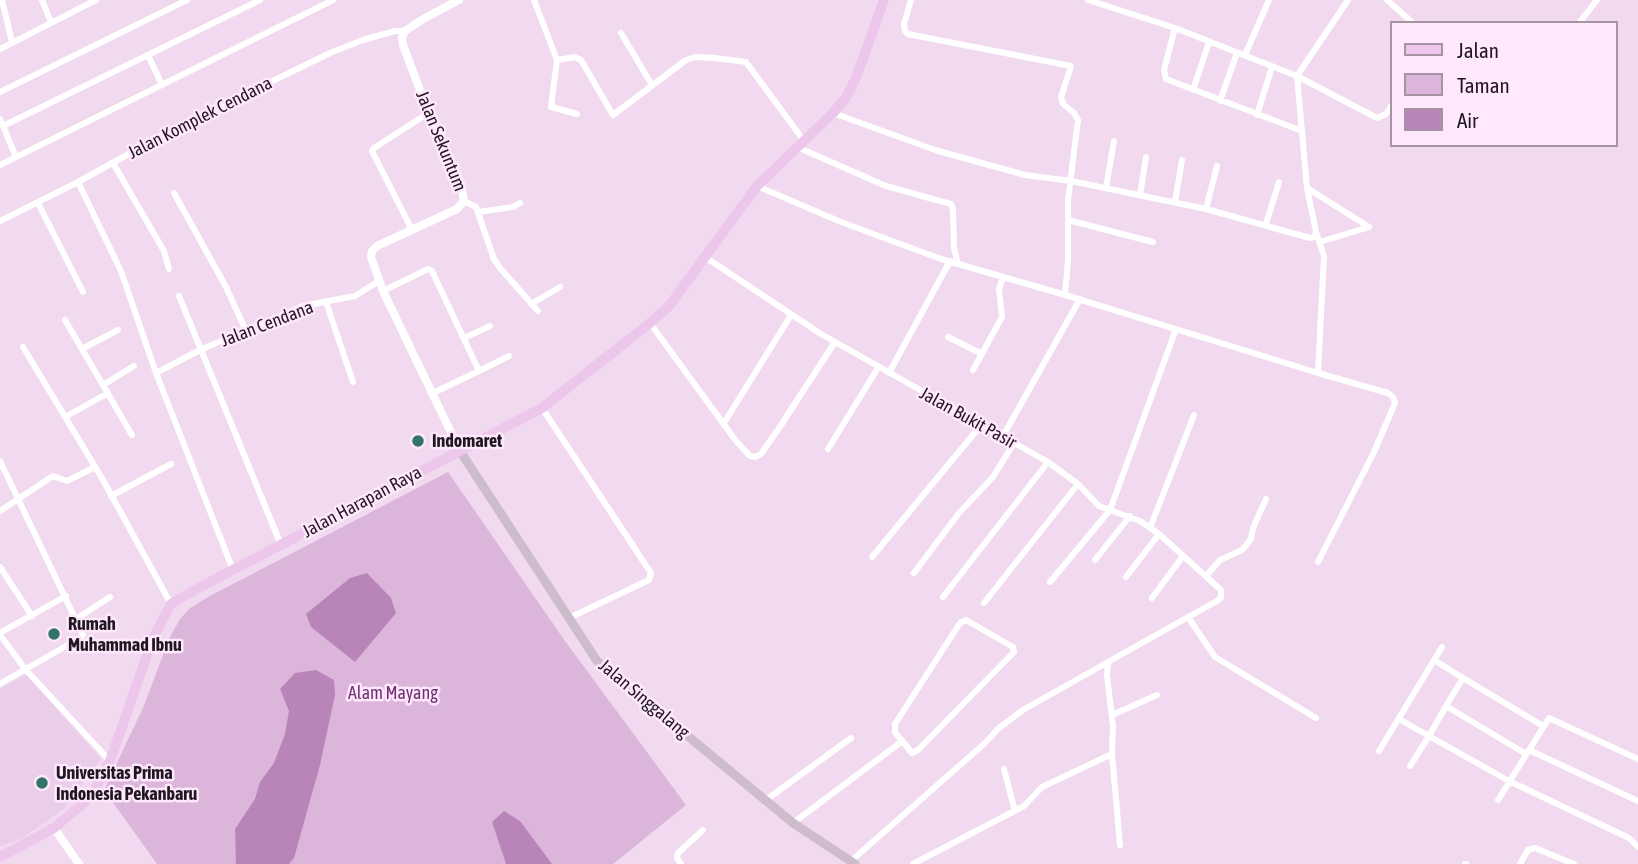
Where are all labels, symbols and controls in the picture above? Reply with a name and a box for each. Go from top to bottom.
legend [1390,21,1617,147]
text: Jalan [1457,38,1499,62]
street label: Jalan Komplek Cendana [124,72,276,164]
text: Taman [1457,73,1510,97]
street label: Jalan Sekuntum [411,88,471,194]
text: Air [1457,108,1478,132]
street label: Jalan Cendana [218,296,316,352]
street label: Jalan Bukit Pasir [916,382,1020,454]
place label: Indomaret [432,430,502,452]
marker: Indomaret [410,433,426,449]
street label: Jalan Harapan Raya [299,462,425,542]
place label: Rumah Muhammad Ibnu [68,613,182,656]
marker: Rumah Muhammad Ibnu [46,626,62,642]
street label: Jalan Singgalang [594,655,694,743]
park label: Alam Mayang [348,682,438,704]
place label: Universitas Prima Indonesia Pekanbaru [56,762,197,804]
marker: Universitas Prima Indonesia Pekanbaru [34,775,50,791]

